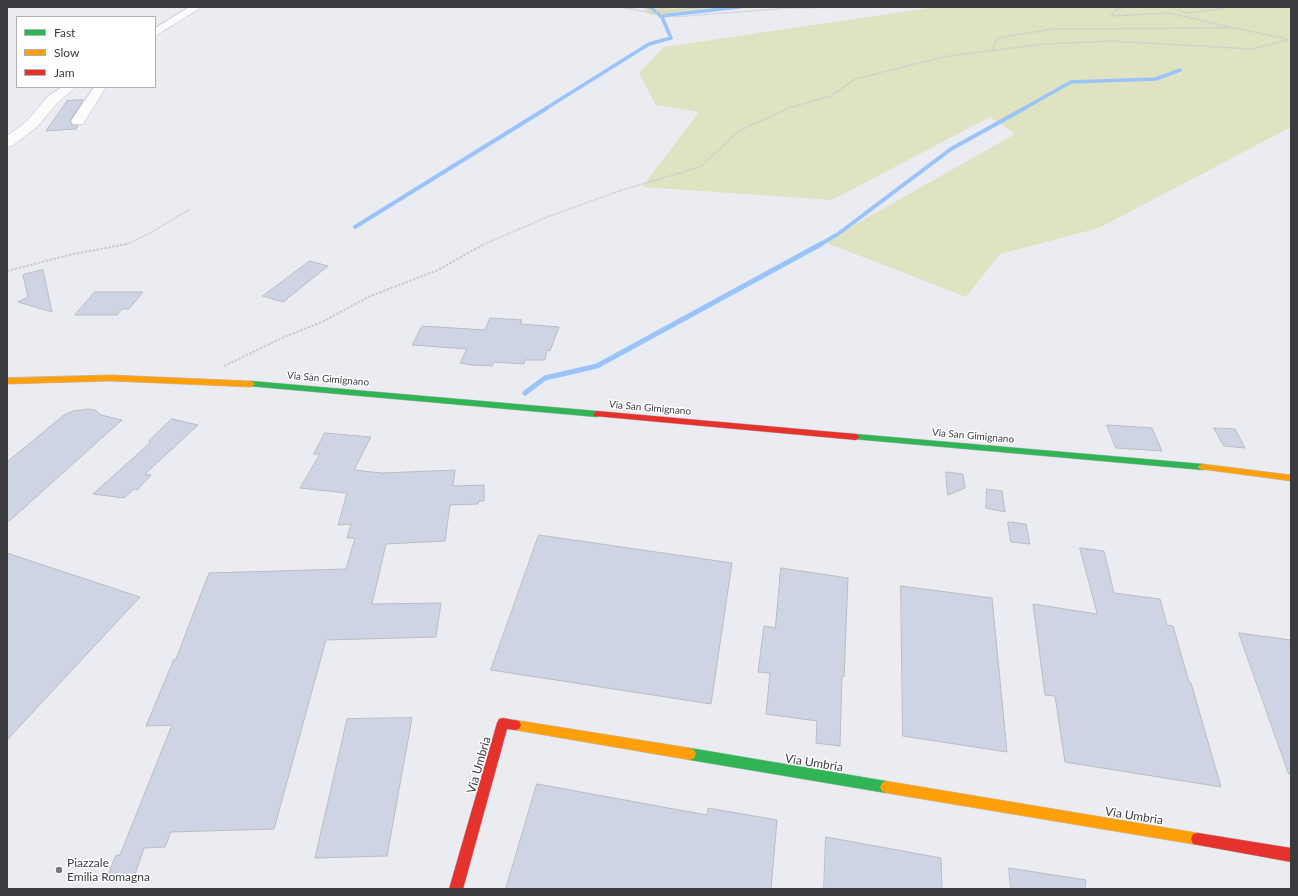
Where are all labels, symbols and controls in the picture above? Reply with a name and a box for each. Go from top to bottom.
legend [16,16,156,88]
text: Fast [54,25,75,40]
text: Slow [54,45,79,60]
text: Jam [54,65,75,80]
street label: Via San Gimignano [286,369,370,389]
street label: Via San Gimignano [608,398,692,418]
street label: Via San Gimignano [931,426,1015,446]
street label: Via Umbria [464,735,494,795]
street label: Via Umbria [784,751,844,775]
street label: Via Umbria [1104,804,1164,828]
place label: Piazzale Emilia Romagna [67,856,150,884]
marker: Piazzale Emilia Romagna [54,865,64,875]

